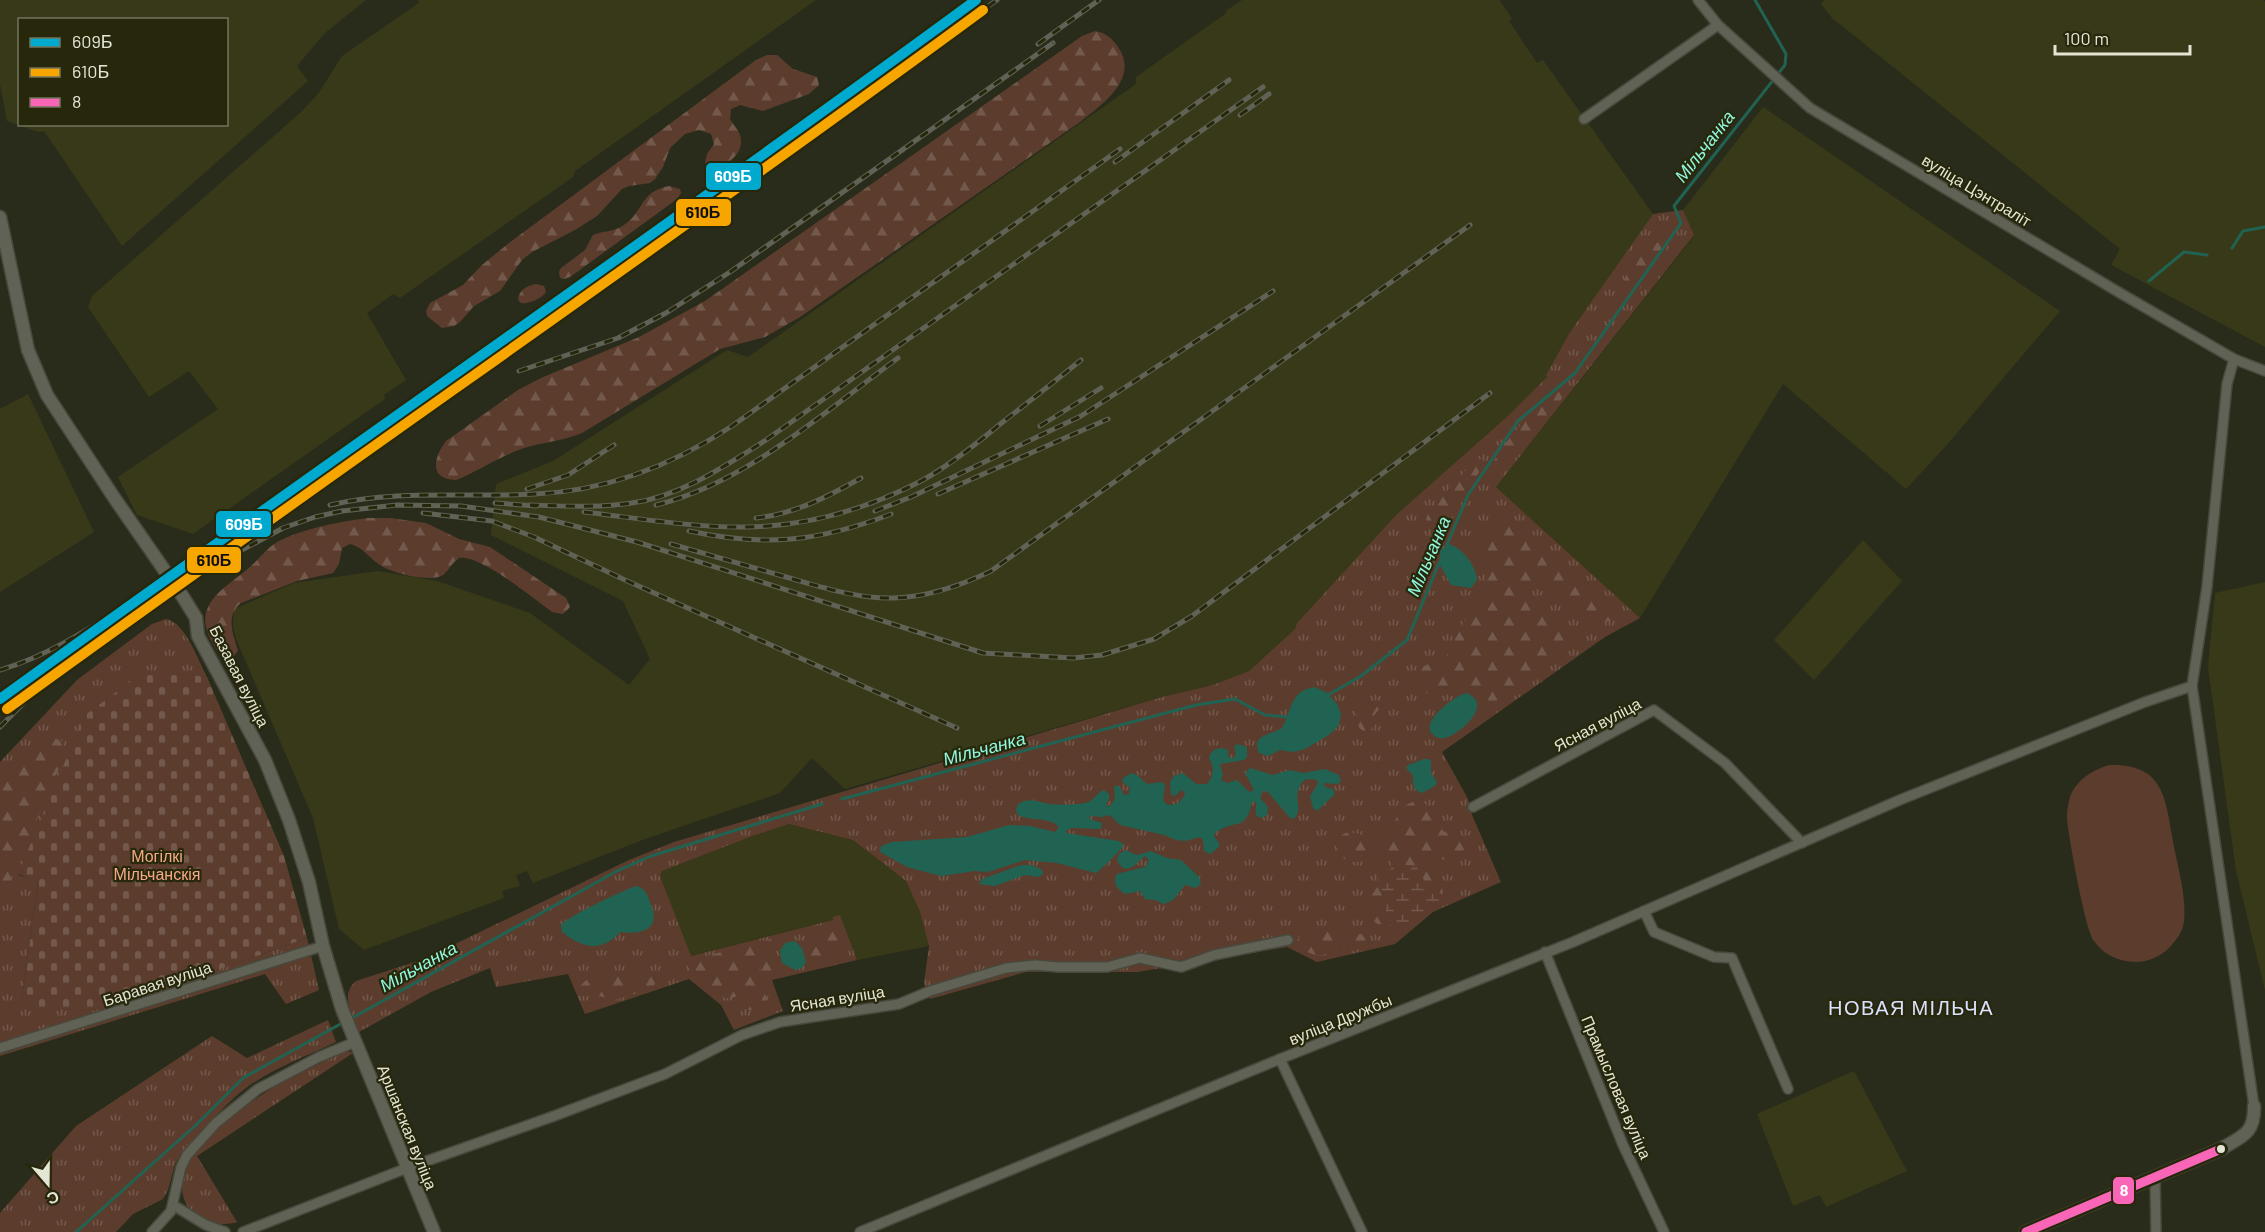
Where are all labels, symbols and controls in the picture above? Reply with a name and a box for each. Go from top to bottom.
legend [18,18,228,126]
scale bar [2055,18,2190,56]
text: 100 m [2064,27,2109,49]
text: 609Б [72,30,113,52]
text: 610Б [72,60,109,82]
text: 8 [72,90,81,112]
water label: Мільчанка [1669,106,1739,186]
street label: вуліца Цэнтраліт [1919,150,2036,230]
line badge: 609Б [705,162,762,191]
text: 609Б [714,166,752,185]
line badge: 610Б [675,198,732,227]
text: 610Б [686,202,720,221]
line badge: 609Б [215,510,272,538]
water label: Мільчанка [1401,513,1455,599]
text: 609Б [225,514,263,533]
line badge: 610Б [186,546,242,574]
text: 610Б [197,550,231,569]
street label: Базавая вуліца [206,622,274,730]
street label: Ясная вуліца [1550,693,1644,755]
water label: Мільчанка [940,726,1028,770]
park label: Могілкі Мільчанскія [114,846,200,883]
water label: Мільчанка [376,936,460,996]
street label: Баравая вуліца [100,956,214,1009]
street label: Ясная вуліца [788,981,886,1015]
street label: вуліца Дружбы [1286,990,1394,1048]
district label: НОВАЯ МІЛЬЧА [1828,995,1994,1019]
street label: Прамысловая вуліца [1578,1012,1656,1162]
street label: Аршанская вуліца [374,1062,442,1192]
unlabelled marker [2215,1143,2227,1155]
north arrow [18,1154,78,1214]
line badge: 8 [2112,1176,2135,1205]
text: 8 [2120,1180,2129,1199]
text: С [44,1188,62,1210]

